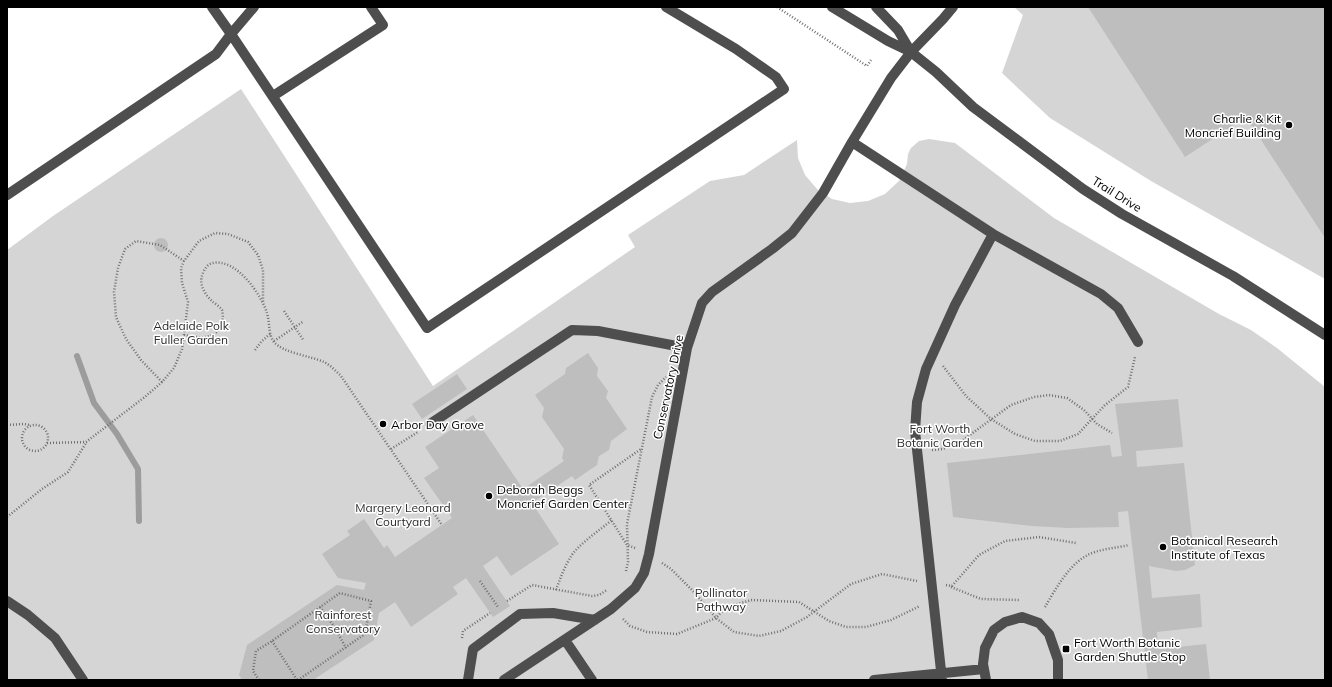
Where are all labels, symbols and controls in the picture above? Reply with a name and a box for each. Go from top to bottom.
place label: Charlie & Kit Moncrief Building [1185,111,1281,140]
marker: Charlie & Kit Moncrief Building [1284,120,1294,130]
street label: Trail Drive [1089,173,1145,215]
park label: Adelaide Polk Fuller Garden [153,318,230,347]
street label: Conservatory Drive [650,333,686,441]
place label: Arbor Day Grove [391,417,484,432]
marker: Arbor Day Grove [378,419,388,429]
park label: Fort Worth Botanic Garden [897,421,983,450]
place label: Deborah Beggs Moncrief Garden Center [497,482,629,511]
marker: Deborah Beggs Moncrief Garden Center [484,491,494,501]
park label: Margery Leonard Courtyard [355,500,451,529]
place label: Botanical Research Institute of Texas [1171,533,1278,562]
marker: Botanical Research Institute of Texas [1158,542,1168,552]
park label: Pollinator Pathway [695,585,748,614]
park label: Rainforest Conservatory [306,607,381,636]
place label: Fort Worth Botanic Garden Shuttle Stop [1074,635,1186,664]
marker: Fort Worth Botanic Garden Shuttle Stop [1061,644,1071,654]

